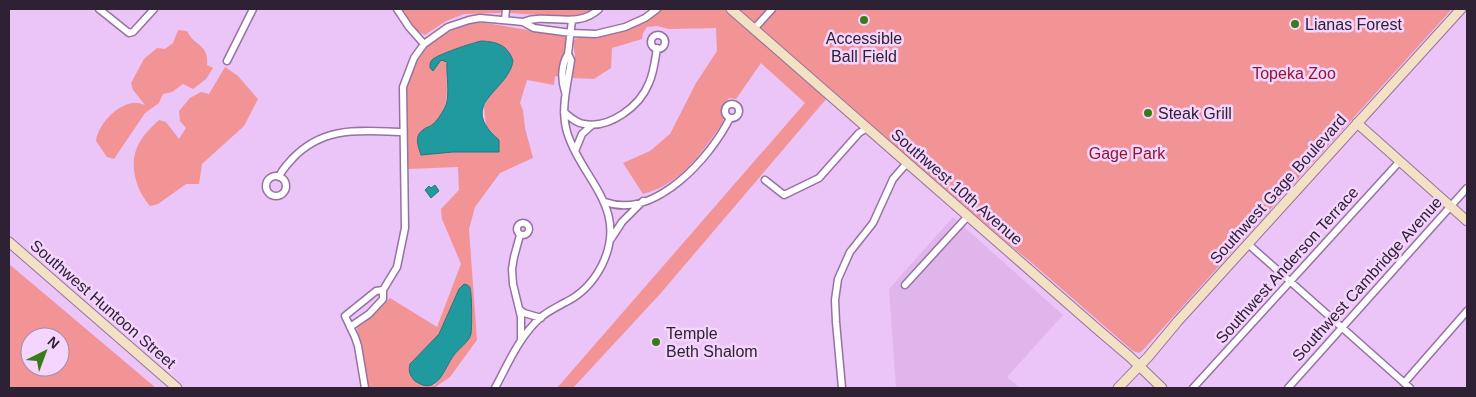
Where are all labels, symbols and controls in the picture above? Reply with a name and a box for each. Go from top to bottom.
marker: Accessible Ball Field [858,14,870,26]
place label: Lianas Forest [1305,16,1402,33]
marker: Lianas Forest [1289,18,1301,30]
place label: Accessible Ball Field [826,30,902,65]
park label: Topeka Zoo [1252,65,1336,82]
place label: Steak Grill [1158,105,1232,122]
marker: Steak Grill [1142,107,1154,119]
street label: Southwest Gage Boulevard [1207,111,1349,267]
street label: Southwest 10th Avenue [888,126,1026,249]
park label: Gage Park [1089,145,1166,162]
street label: Southwest Anderson Terrace [1212,183,1362,347]
street label: Southwest Cambridge Avenue [1289,193,1445,365]
street label: Southwest Huntoon Street [27,236,179,372]
place label: Temple Beth Shalom [666,325,758,360]
north arrow [20,327,70,377]
text: N [45,333,63,352]
marker: Temple Beth Shalom [650,336,662,348]

